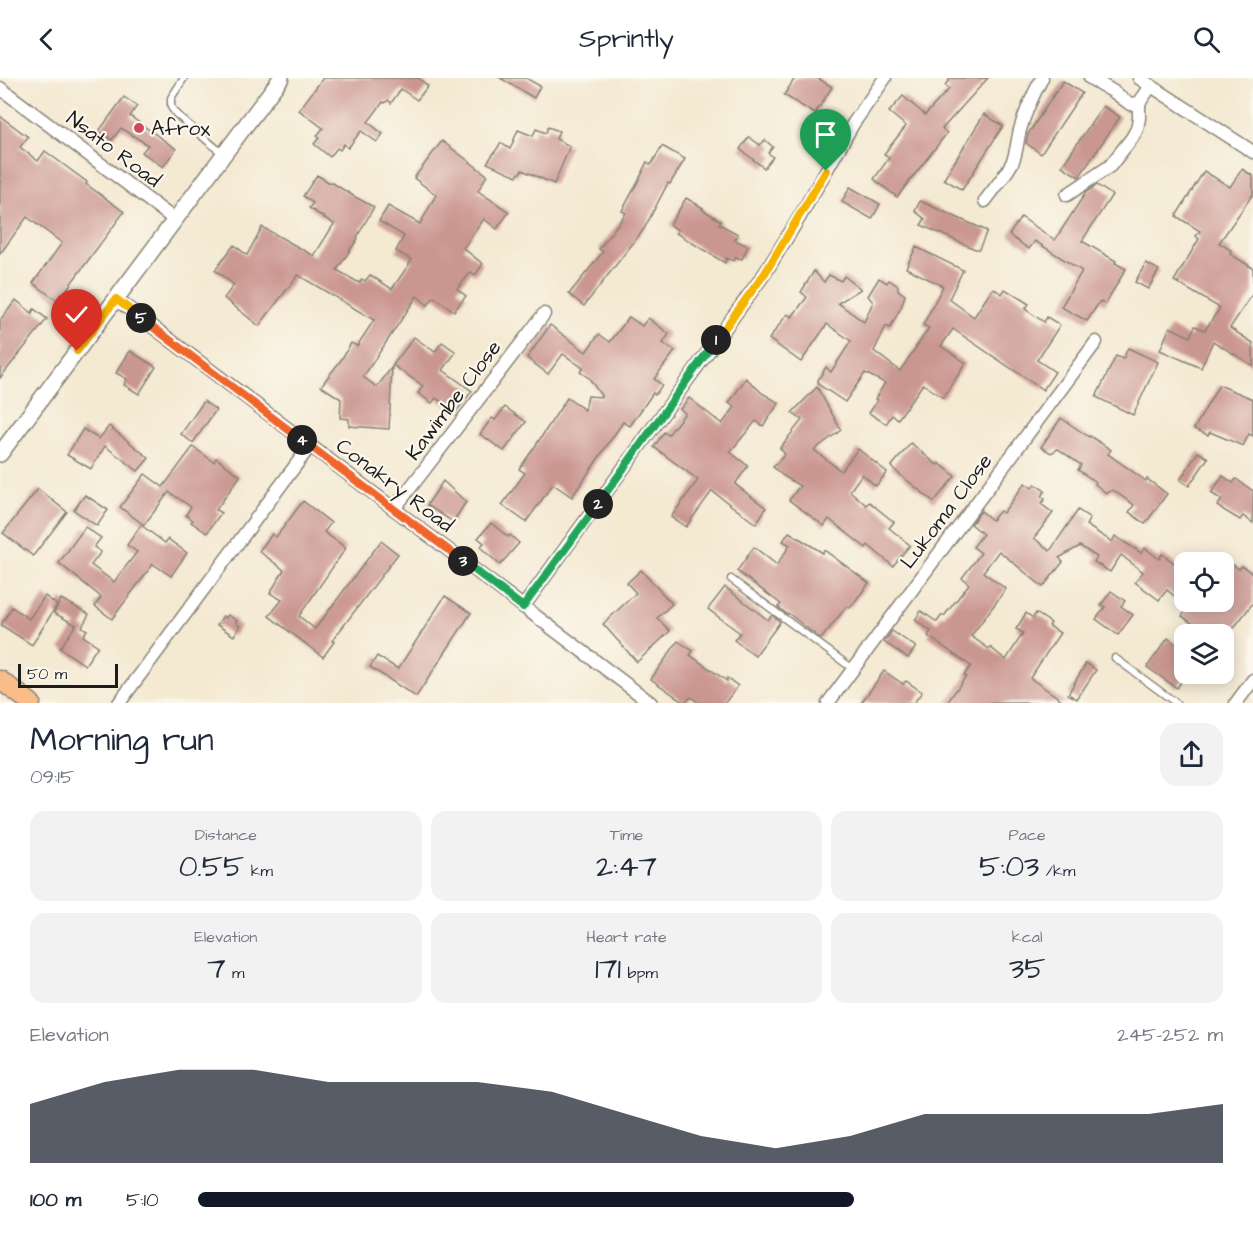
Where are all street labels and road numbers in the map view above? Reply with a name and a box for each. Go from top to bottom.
street label: Nsato Road [61,104,167,195]
street label: Kawimbe Close [399,334,508,466]
street label: Conakry Road [329,432,460,541]
street label: Lukoma Close [894,448,999,575]

